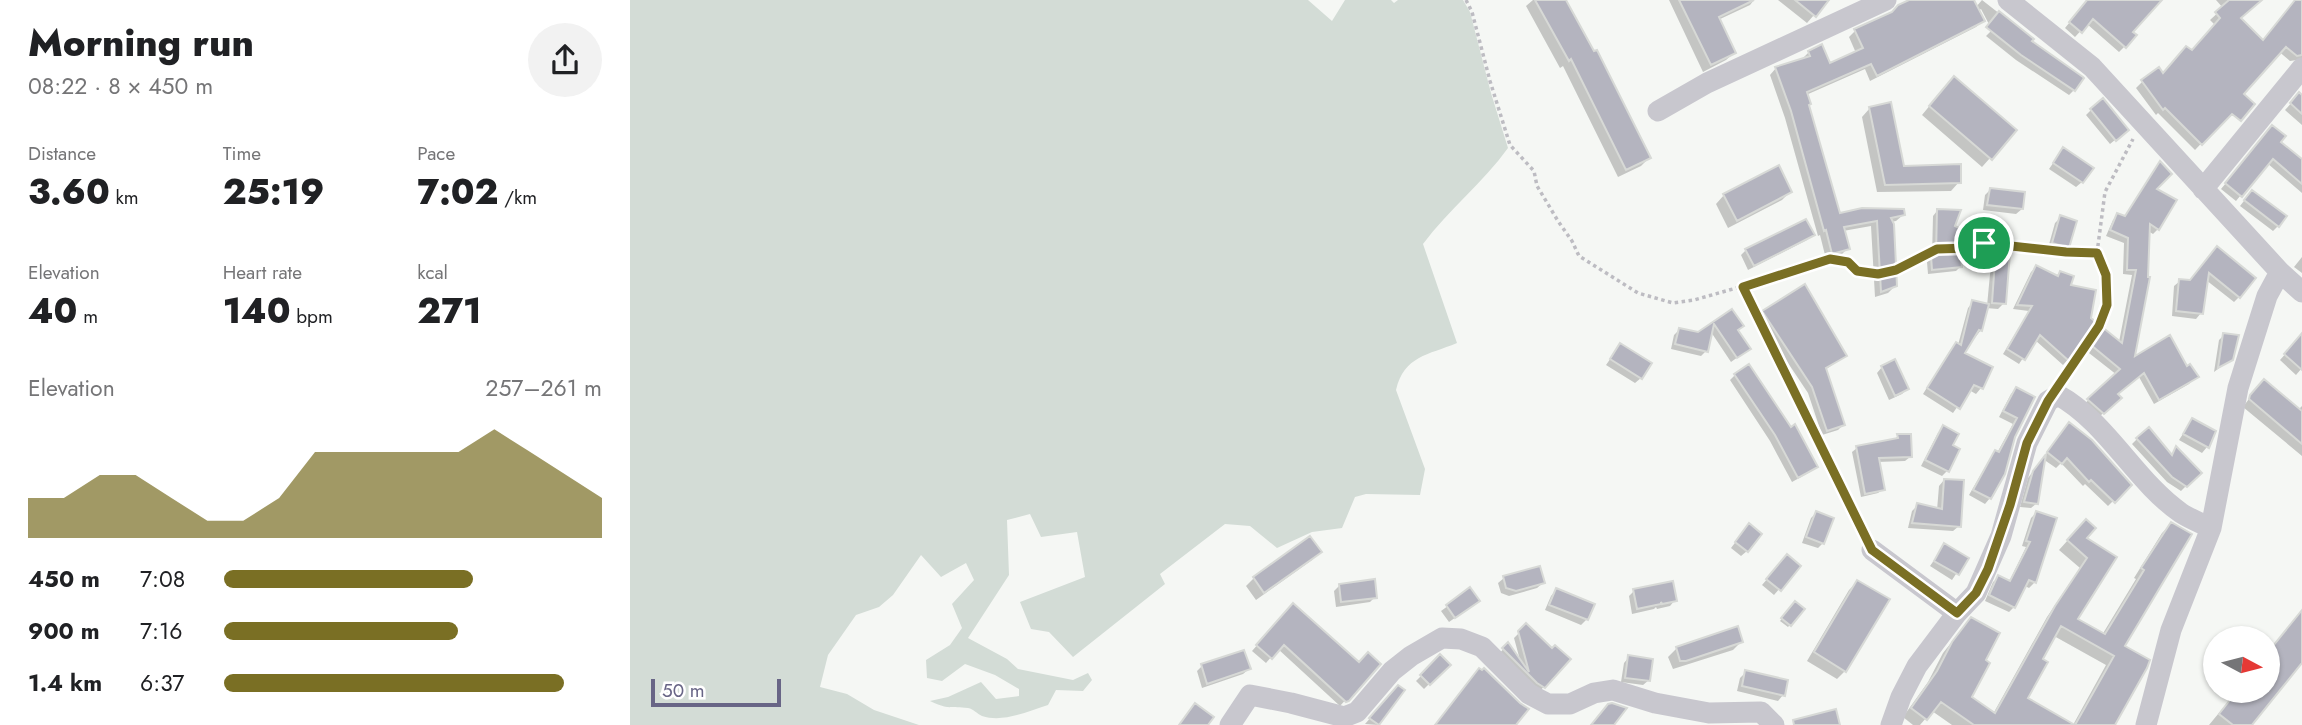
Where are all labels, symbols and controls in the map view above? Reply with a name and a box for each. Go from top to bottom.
text: Morning run [28,15,254,70]
button: share [528,23,602,97]
text: 08:22 · 8 × 450 m [28,69,213,103]
text: Distance [28,140,96,167]
text: Time [223,140,261,167]
text: Pace [417,140,455,167]
text: 3.60 [28,167,110,217]
text: 25:19 [223,167,324,217]
text: 7:02 [417,167,498,217]
text: km [110,184,139,211]
text: /km [498,184,537,211]
pin [1954,213,2014,273]
icon: arrive [1965,224,2003,262]
text: Elevation [28,259,100,286]
text: Heart rate [223,259,302,286]
text: kcal [417,259,448,286]
text: 40 [28,286,77,336]
text: 140 [223,286,291,336]
text: 271 [417,286,482,336]
text: m [77,303,98,330]
text: bpm [291,303,333,330]
text: Elevation [28,371,115,405]
text: 257–261 m [485,371,602,405]
text: 450 m [28,562,100,596]
text: 7:08 [140,562,185,596]
text: 900 m [28,614,100,648]
text: 7:16 [140,614,183,648]
north arrow [2203,626,2280,704]
map controls [2203,626,2280,703]
text: 1.4 km [28,666,102,700]
text: 6:37 [140,666,184,700]
scale bar [651,676,780,708]
text: 50 m [662,677,705,704]

